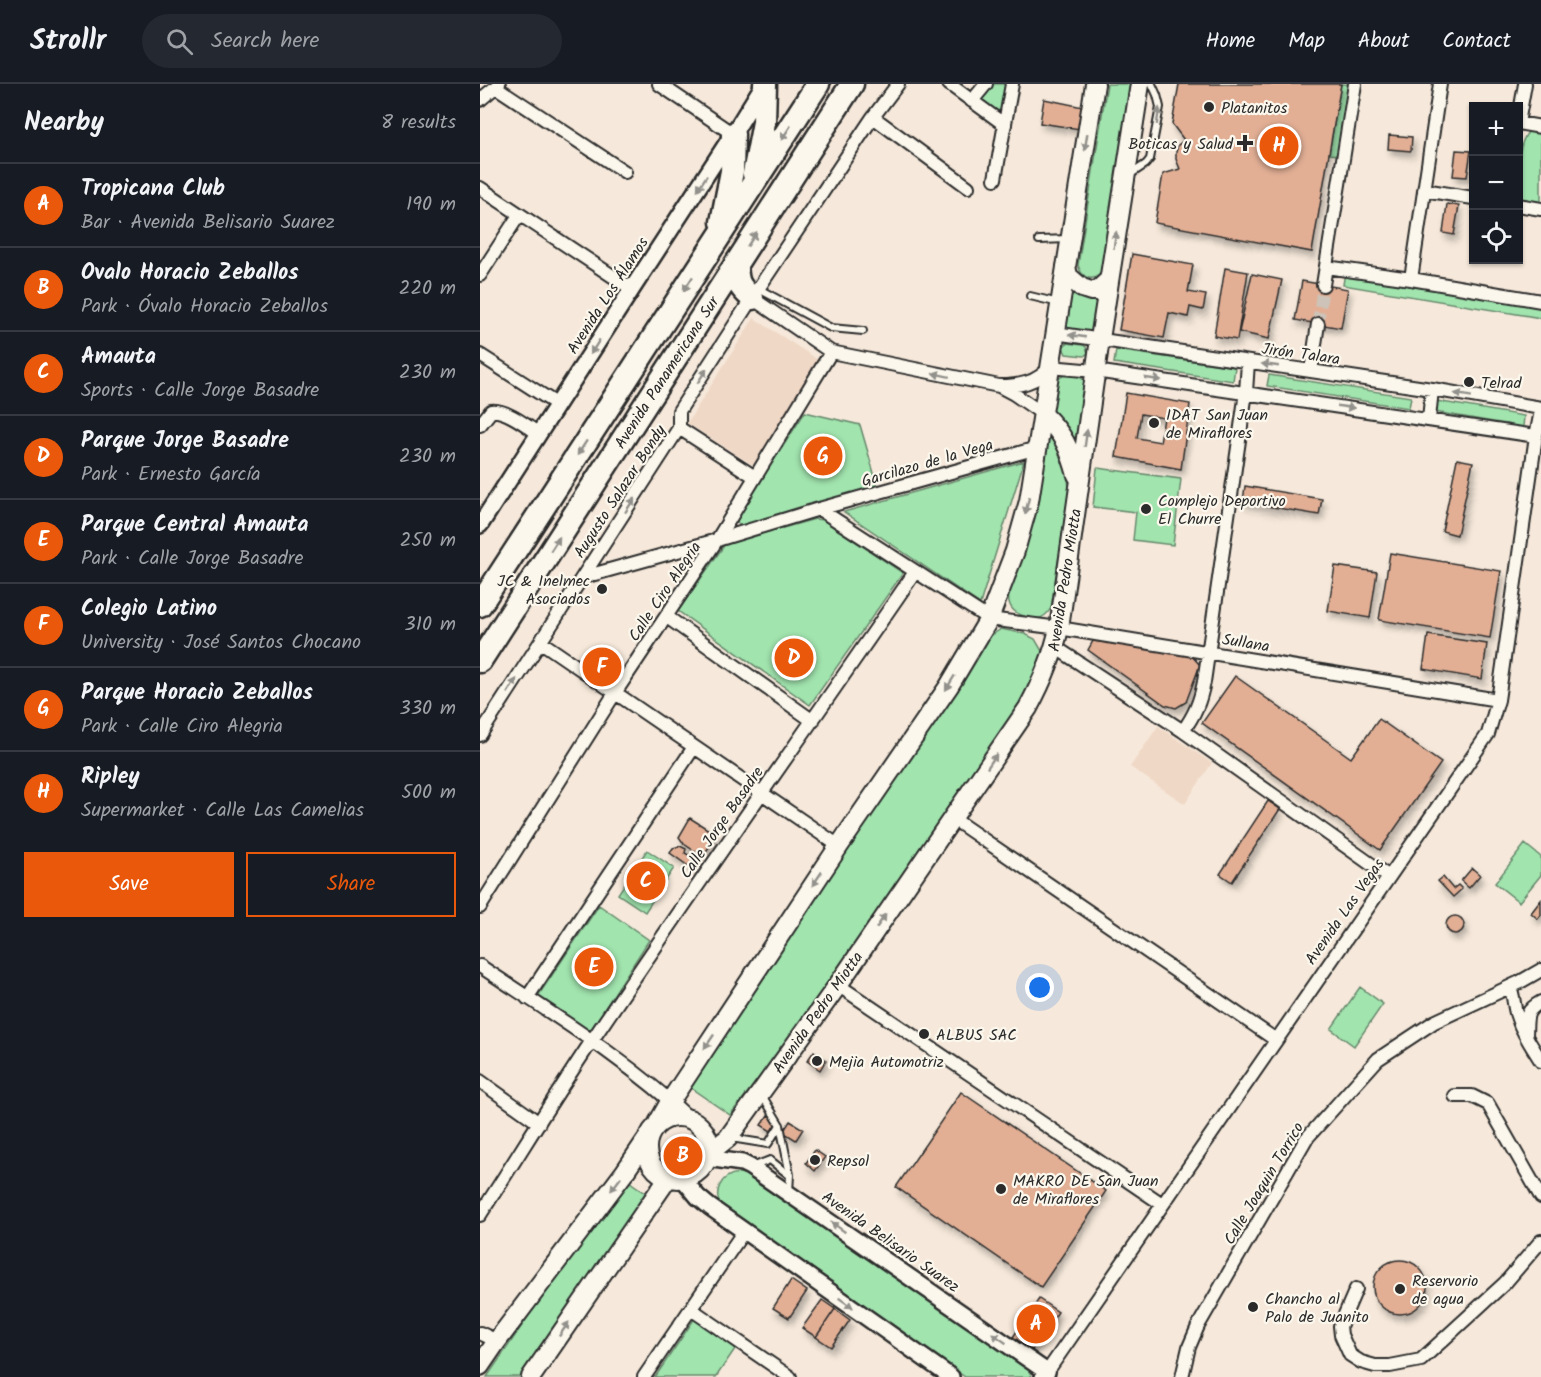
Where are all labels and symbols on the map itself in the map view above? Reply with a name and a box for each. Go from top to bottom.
place label: Platanitos [1221,96,1288,121]
marker: Platanitos [1202,100,1216,114]
one-way arrow [1153,106,1162,125]
pin: H [1260,124,1298,168]
one-way arrow [781,125,792,141]
one-way arrow [1081,132,1090,151]
place label: Boticas y Salud [1128,132,1234,157]
marker: Boticas y Salud [1238,136,1252,150]
one-way arrow [696,175,707,191]
one-way arrow [1111,230,1120,249]
one-way arrow [746,231,757,247]
street label: Avenida Los Álamos [561,232,656,359]
one-way arrow [682,276,694,292]
street label: Avenida Panamericana Sur [608,290,727,454]
one-way arrow [1068,332,1087,341]
street label: Jirón Talara [1260,337,1342,372]
one-way arrow [590,339,601,355]
one-way arrow [1260,360,1279,369]
one-way arrow [696,368,707,384]
one-way arrow [932,369,951,379]
place label: Telrad [1481,371,1522,396]
one-way arrow [1144,375,1163,384]
marker: Telrad [1462,375,1476,389]
one-way arrow [1453,390,1472,399]
place label: IDAT San Juan de Miraflores [1166,403,1268,446]
one-way arrow [1337,403,1356,412]
marker: IDAT San Juan de Miraflores [1147,416,1161,430]
street label: Augusto Salazar Bondy [568,420,673,563]
one-way arrow [1081,429,1090,448]
street label: Garcilazo de la Vega [859,433,996,494]
pin: G [804,434,842,478]
one-way arrow [577,440,588,456]
place label: Complejo Deportivo El Churre [1158,489,1286,532]
one-way arrow [1022,496,1032,515]
one-way arrow [624,497,635,513]
marker: Complejo Deportivo El Churre [1139,502,1153,516]
street label: Avenida Pedro Miotta [1042,507,1089,653]
one-way arrow [550,536,561,552]
street label: Calle Ciro Alegria [622,537,708,647]
place label: JC & Inelmec Asociados [497,569,590,612]
marker: JC & Inelmec Asociados [595,582,609,596]
street label: Sullana [1220,627,1271,660]
pin: D [774,636,814,680]
pin: F [582,644,622,690]
one-way arrow [945,675,956,691]
one-way arrow [506,678,517,694]
one-way arrow [986,753,998,769]
street label: Calle Jorge Basadre [674,762,770,884]
street label: Avenida Las Vegas [1299,853,1391,970]
pin: C [626,858,666,904]
one-way arrow [811,871,823,887]
one-way arrow [875,914,887,930]
pin: E [574,944,614,990]
street label: Avenida Pedro Miotta [767,947,870,1079]
your location [1025,973,1054,1002]
place label: ALBUS SAC [936,1023,1017,1048]
marker: ALBUS SAC [917,1027,931,1041]
one-way arrow [704,1034,715,1050]
place label: Mejia Automotriz [829,1050,944,1075]
marker: Mejia Automotriz [810,1054,824,1068]
street label: Calle Joaquin Torrico [1218,1118,1311,1250]
pin: B [664,1134,702,1178]
place label: Repsol [827,1149,869,1174]
marker: Repsol [808,1153,822,1167]
place label: MAKRO DE San Juan de Miraflores [1013,1169,1159,1212]
one-way arrow [610,1176,622,1191]
marker: MAKRO DE San Juan de Miraflores [994,1182,1008,1196]
street label: Avenida Belisario Suarez [816,1185,964,1299]
one-way arrow [831,1221,847,1233]
place label: Reservorio de agua [1412,1269,1478,1312]
marker: Reservorio de agua [1393,1282,1407,1296]
place label: Chancho al Palo de Juanito [1265,1287,1369,1330]
one-way arrow [838,1297,854,1308]
marker: Chancho al Palo de Juanito [1246,1300,1260,1314]
pin: A [1016,1302,1056,1346]
one-way arrow [558,1321,570,1337]
one-way arrow [991,1332,1007,1344]

